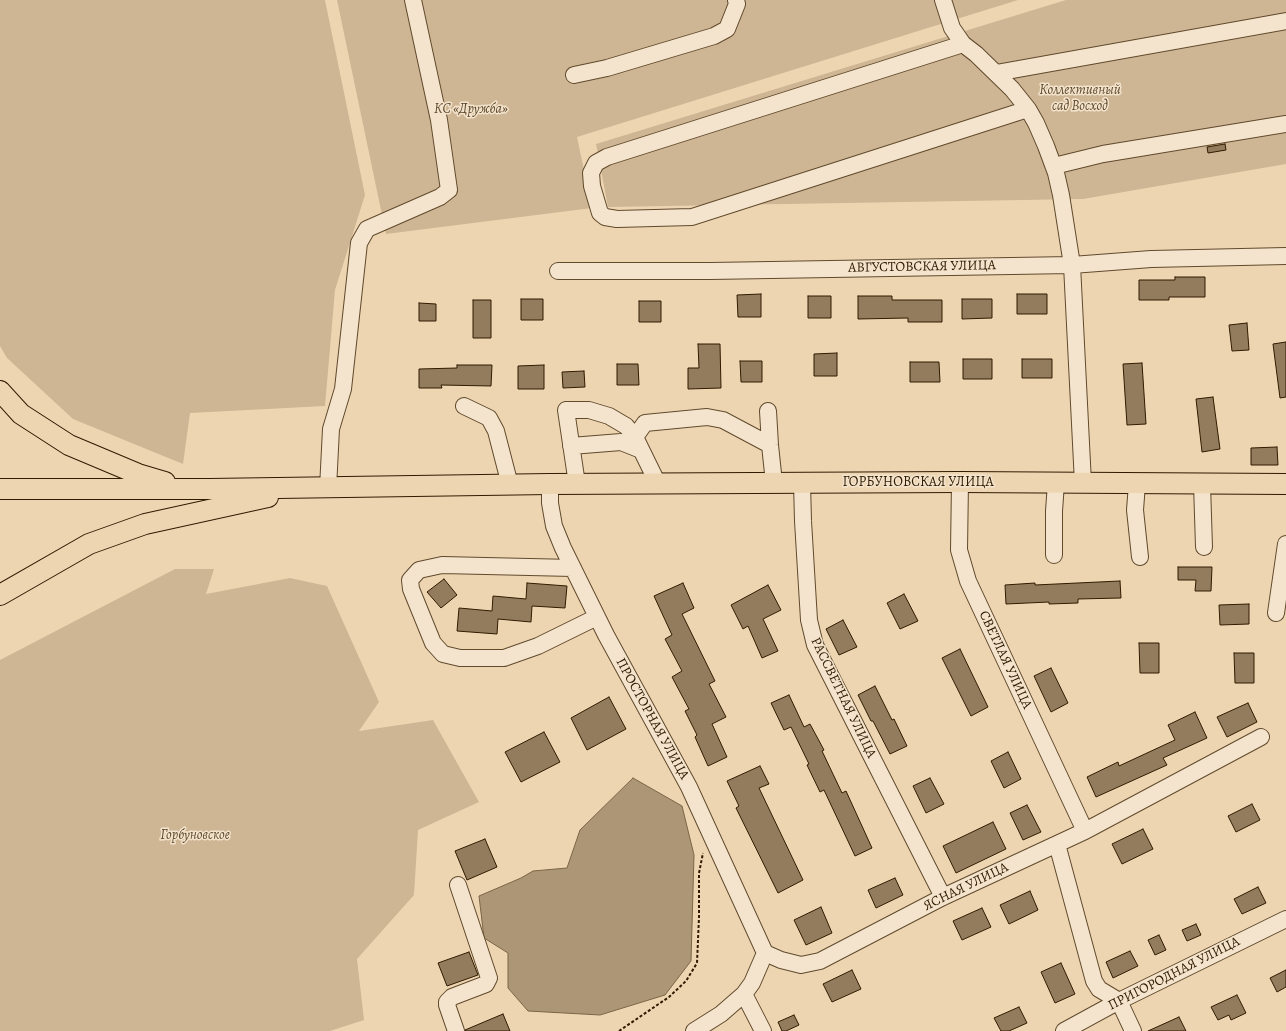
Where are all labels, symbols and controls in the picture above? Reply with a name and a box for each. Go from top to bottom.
park label: Коллективный сад Восход [1039,83,1121,116]
park label: КС «Дружба» [434,102,508,118]
street label: АВГУСТОВСКАЯ УЛИЦА [848,257,996,277]
street label: ГОРБУНОВСКАЯ УЛИЦА [842,475,994,491]
street label: СВЕТЛАЯ УЛИЦА [975,608,1035,712]
street label: РАССВЕТНАЯ УЛИЦА [806,635,880,761]
street label: ПРОСТОРНАЯ УЛИЦА [612,655,692,783]
park label: Горбуновское [160,828,230,844]
street label: ЯСНАЯ УЛИЦА [921,859,1011,915]
street label: ПРИГОРОДНАЯ УЛИЦА [1105,933,1243,1015]

